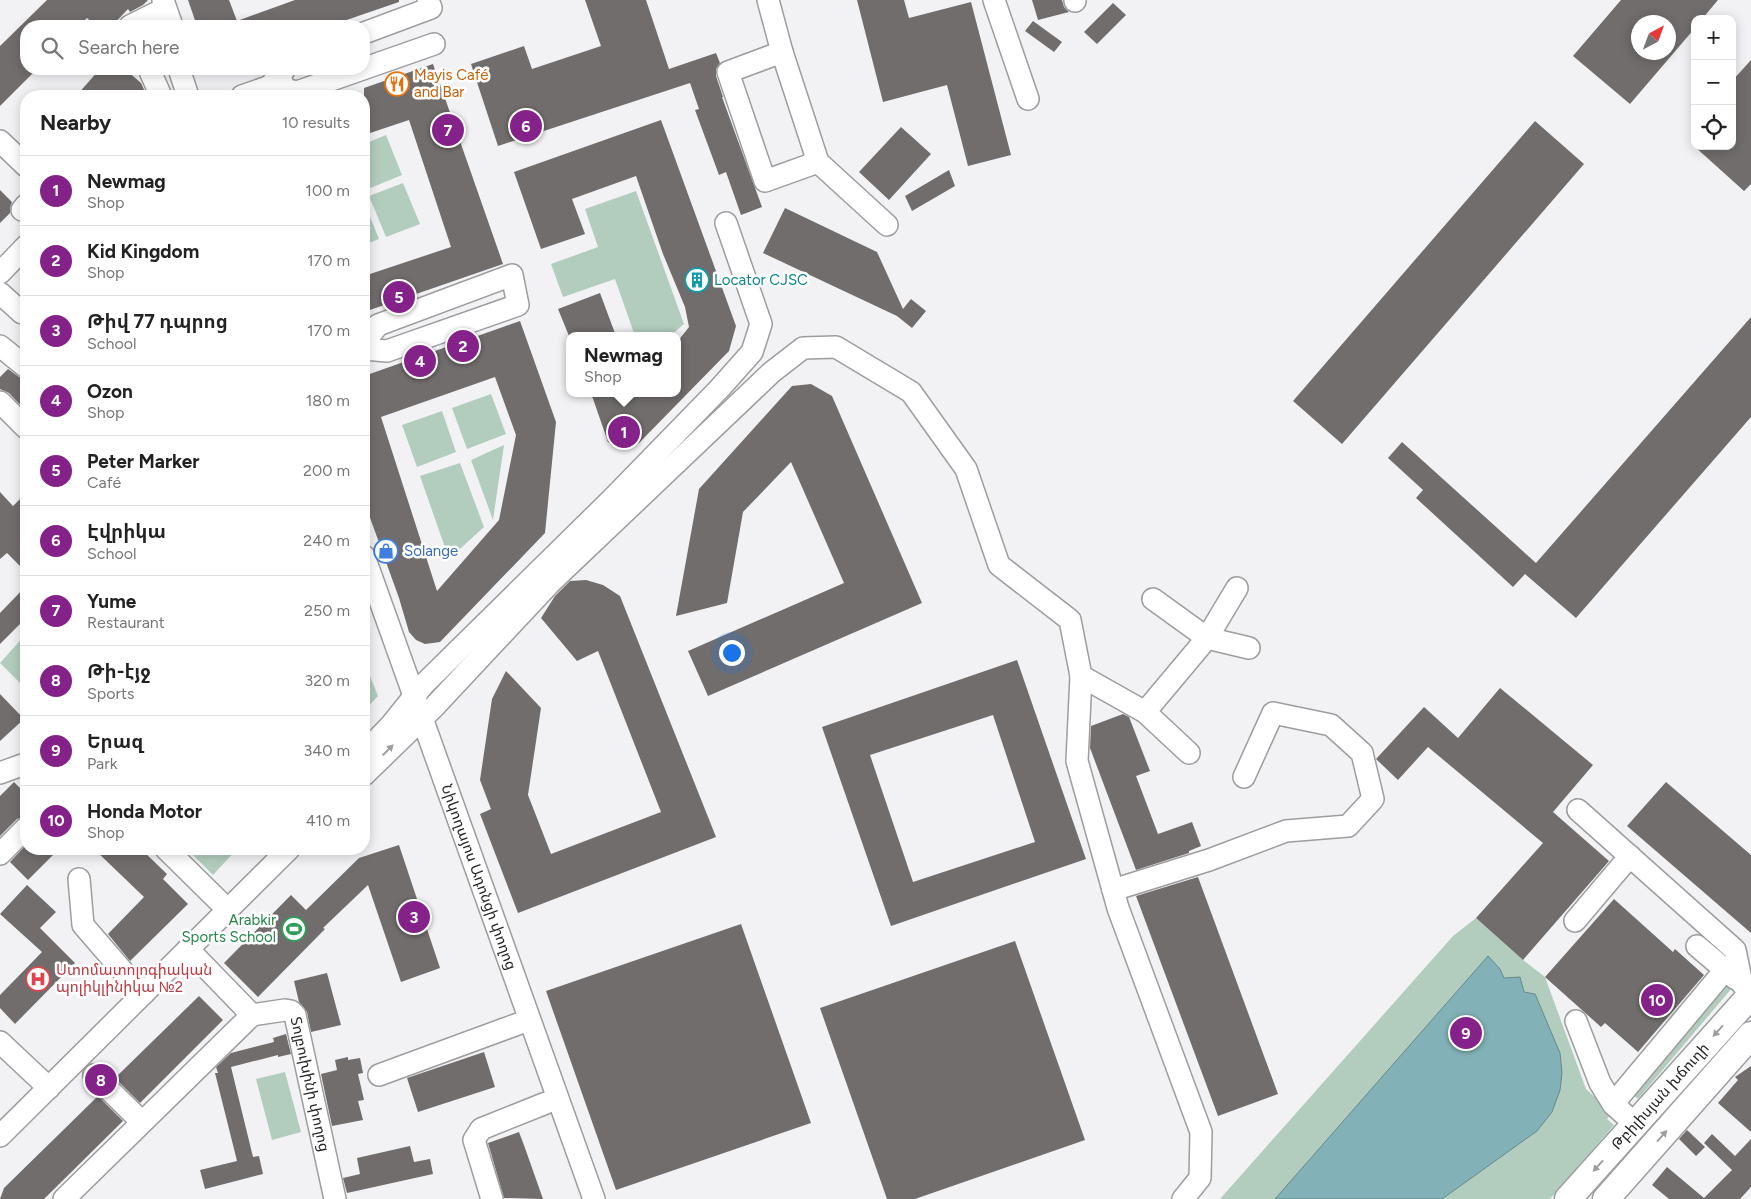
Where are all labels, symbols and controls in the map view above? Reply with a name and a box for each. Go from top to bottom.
north arrow [1631,15,1676,60]
map controls [1691,15,1736,150]
button: + [1691,15,1736,60]
search box [20,20,370,75]
icon: search [38,34,66,62]
text: Search here [78,36,180,59]
button: − [1691,60,1736,105]
place label: Mayis Café and Bar [414,66,488,101]
restaurant icon: Mayis Café and Bar [384,71,410,97]
button: locate [1691,105,1736,150]
pin: 6 [510,107,542,145]
text: Nearby [40,110,111,135]
pin: 7 [432,111,464,149]
text: 10 results [282,113,350,132]
text: Newmag [87,170,166,193]
text: 1 [53,181,59,200]
text: 100 m [305,181,350,200]
text: Shop [87,193,125,212]
text: Kid Kingdom [87,240,199,263]
text: 2 [51,251,61,270]
text: 170 m [307,251,350,270]
text: Shop [87,263,125,282]
building icon: Locator CJSC [684,267,710,293]
place label: Locator CJSC [714,271,808,289]
pin: 5 [383,278,415,316]
text: Թիվ 77 դպրոց [87,310,228,333]
text: 3 [52,321,60,340]
text: 170 m [307,321,350,340]
pin: 2 [447,327,479,365]
popup [566,332,681,397]
text: School [87,334,137,353]
pin: 4 [404,342,436,380]
text: Newmag [584,344,663,367]
text: Shop [584,367,622,386]
text: Ozon [87,380,133,403]
text: 4 [51,391,61,410]
text: 180 m [306,391,350,410]
text: Shop [87,403,125,422]
pin: 1 [608,413,640,451]
text: Peter Marker [87,450,200,473]
text: 5 [51,461,61,480]
text: 200 m [303,461,350,480]
text: Café [87,473,121,492]
text: Էվրիկա [87,520,166,543]
text: 6 [51,531,61,550]
text: 240 m [303,531,350,550]
shop icon: Solange [373,538,399,564]
place label: Solange [404,542,458,560]
text: School [87,544,137,563]
text: Yume [87,590,136,613]
text: 7 [52,601,60,620]
text: 250 m [304,601,350,620]
text: Restaurant [87,613,165,632]
your location [719,640,745,666]
text: Թի-էյջ [87,660,150,683]
text: 8 [51,671,61,690]
text: 320 m [305,671,350,690]
text: Sports [87,684,134,703]
text: Երազ [87,730,144,753]
text: 9 [51,741,61,760]
text: 340 m [304,741,350,760]
one-way arrow [382,744,394,756]
text: Park [87,754,117,773]
street label: Նիկողայոս Ադոնցի փողոց [437,782,520,972]
text: Honda Motor [87,800,202,823]
text: 10 [47,811,65,830]
text: 410 m [306,811,350,830]
text: Shop [87,823,125,842]
pin: 3 [398,898,430,936]
place label: Arabkir Sports School [181,911,276,946]
sports icon: Arabkir Sports School [281,916,307,942]
place label: Ստոմատոլոգիական պոլիկլինիկա №2 [56,961,212,996]
hospital icon: Ստոմատոլոգիական պոլիկլինիկա №2 [25,966,51,992]
pin: 10 [1641,981,1673,1019]
pin: 9 [1450,1014,1482,1052]
street label: Տոլբուխինի փողոց [287,1015,333,1154]
one-way arrow [1713,1025,1724,1038]
street label: Թբիլիսյան խճուղի [1608,1039,1713,1153]
pin: 8 [85,1061,117,1099]
one-way arrow [1656,1130,1667,1143]
one-way arrow [1593,1159,1604,1172]

